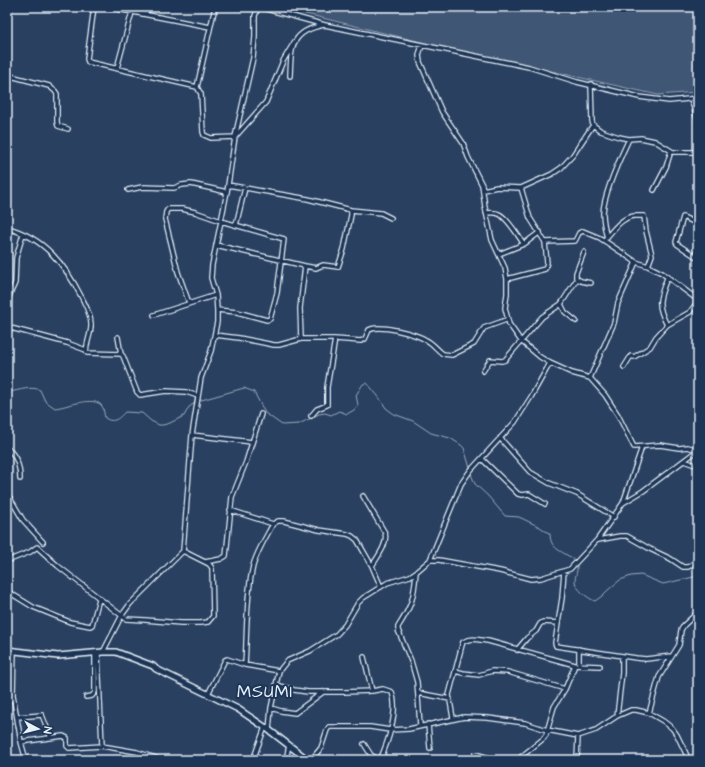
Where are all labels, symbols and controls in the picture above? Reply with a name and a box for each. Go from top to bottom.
district label: MSUMI [237,680,293,704]
north arrow [18,709,58,749]
text: N [40,726,55,735]

